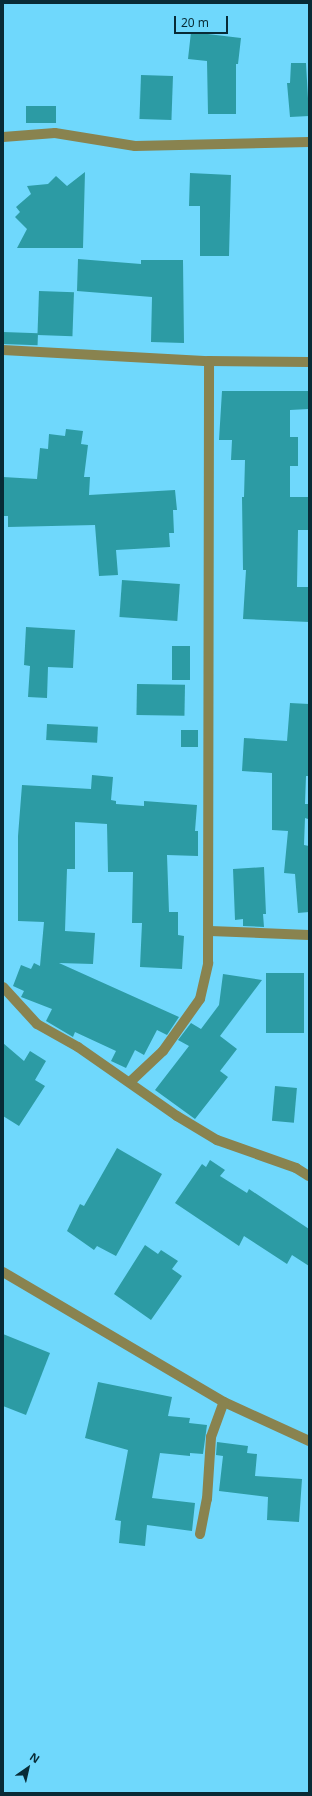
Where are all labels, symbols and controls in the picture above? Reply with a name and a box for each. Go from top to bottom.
scale bar [176,8,230,34]
text: 20 m [181,14,209,31]
north arrow [8,1748,48,1788]
text: N [27,1749,43,1766]

